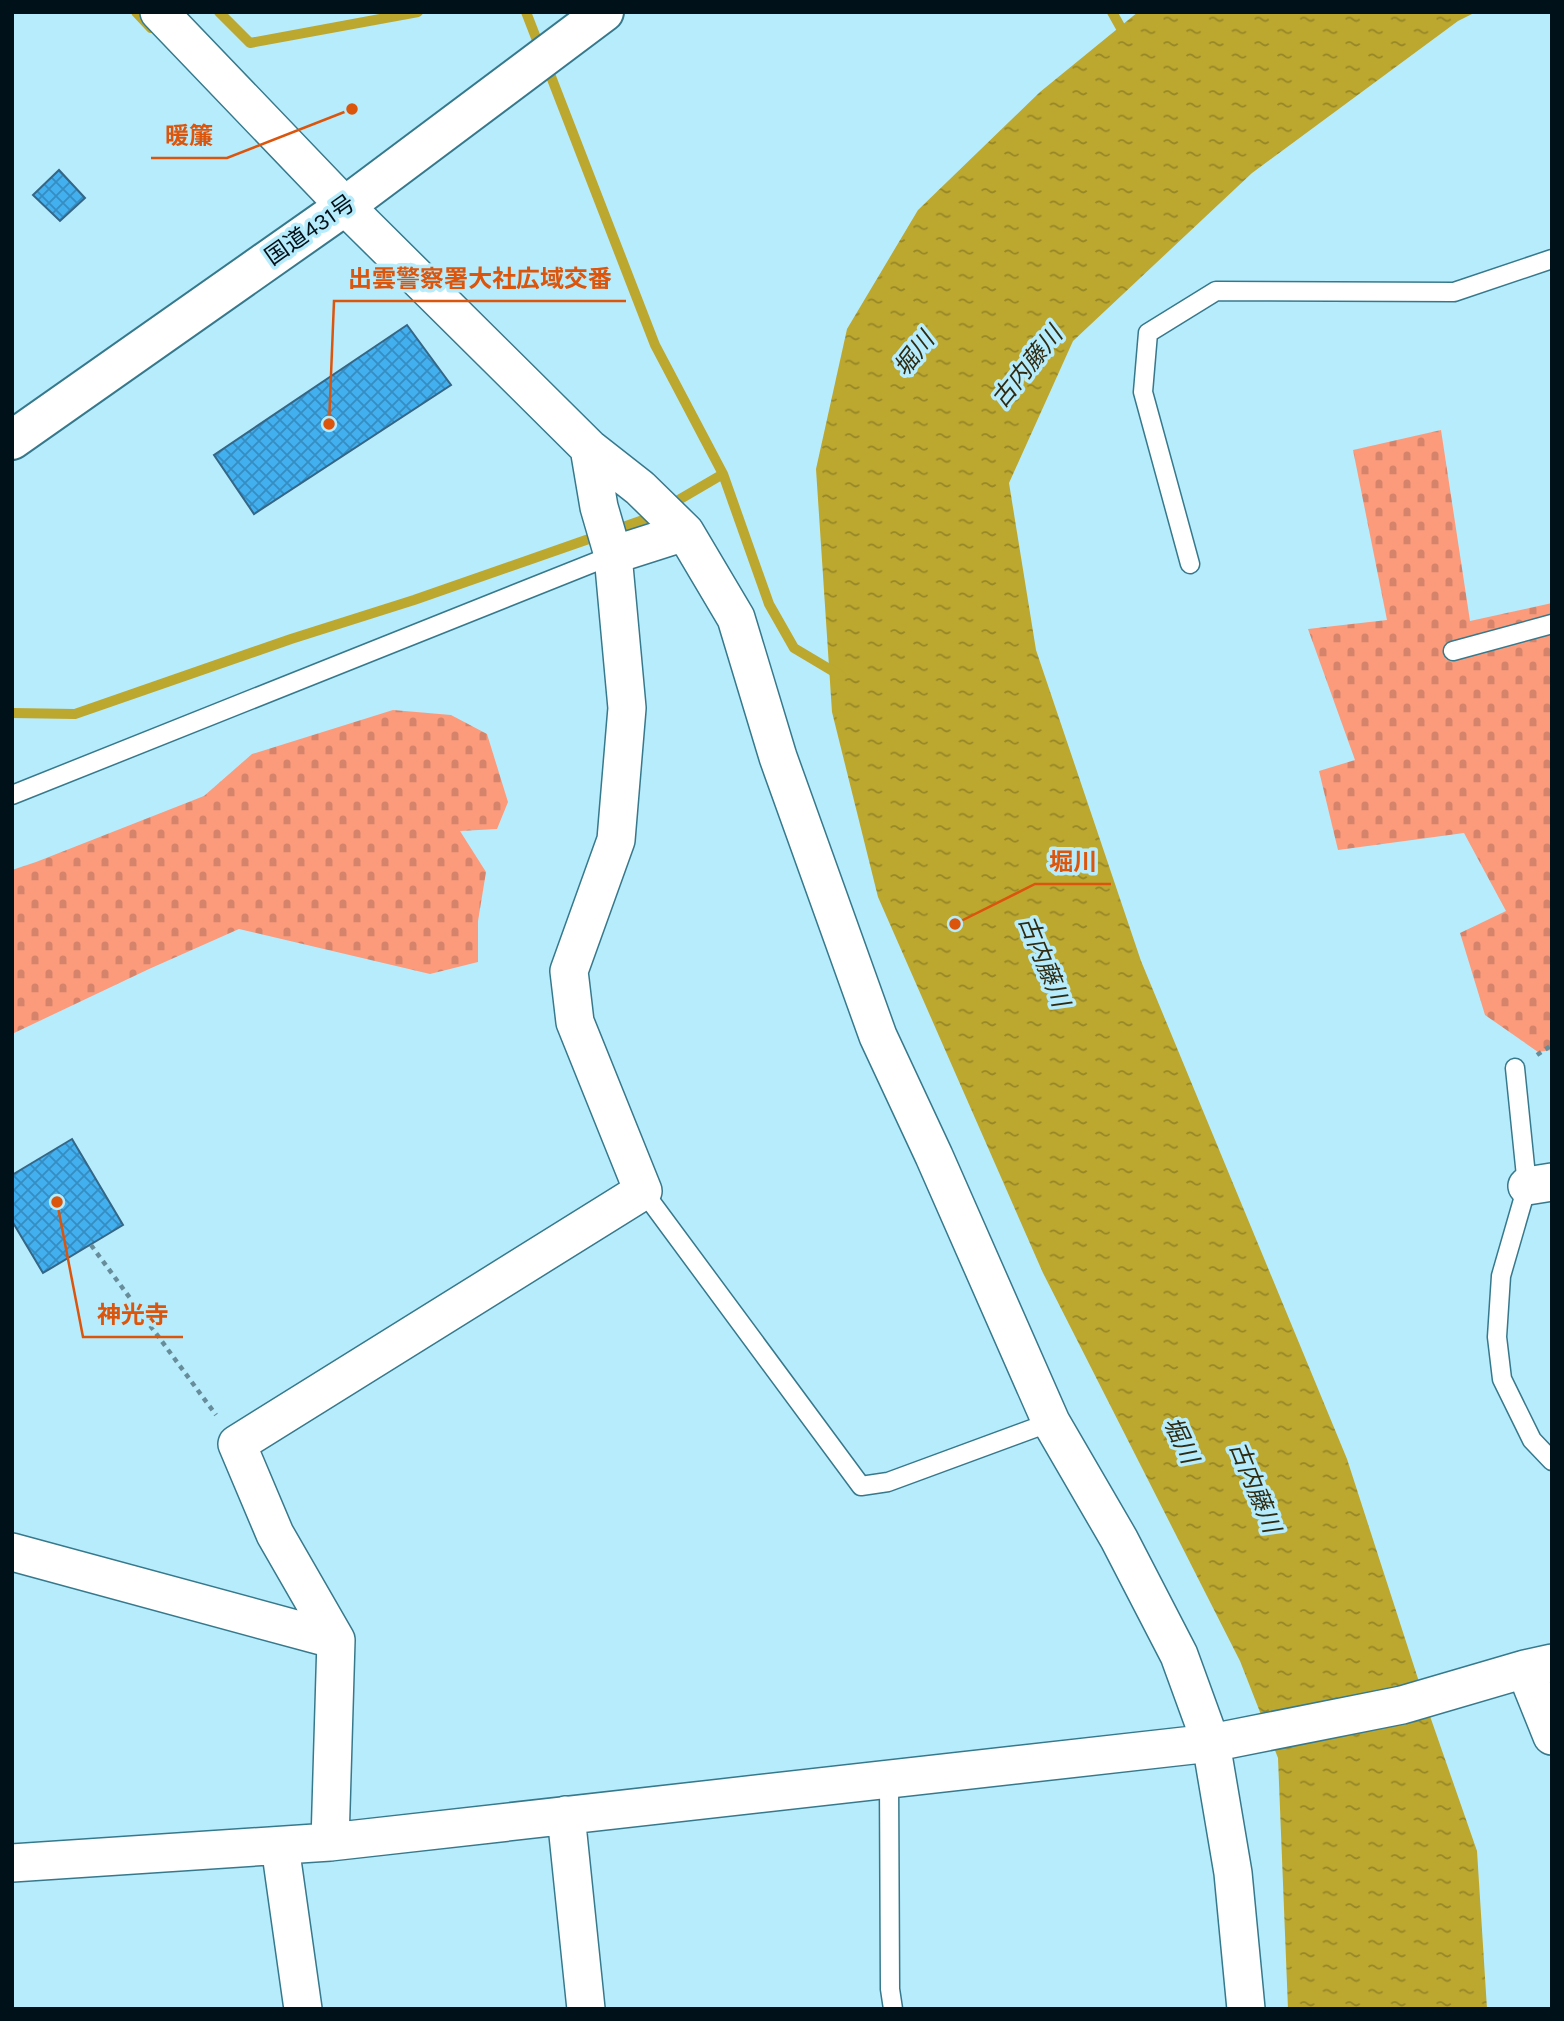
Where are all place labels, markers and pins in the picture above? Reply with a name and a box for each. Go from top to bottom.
callout: 暖簾 [151,113,227,158]
callout: 出雲警察署大社広域交番 [334,256,626,301]
callout: 堀川 [1035,839,1111,884]
callout: 神光寺 [83,1292,183,1337]

